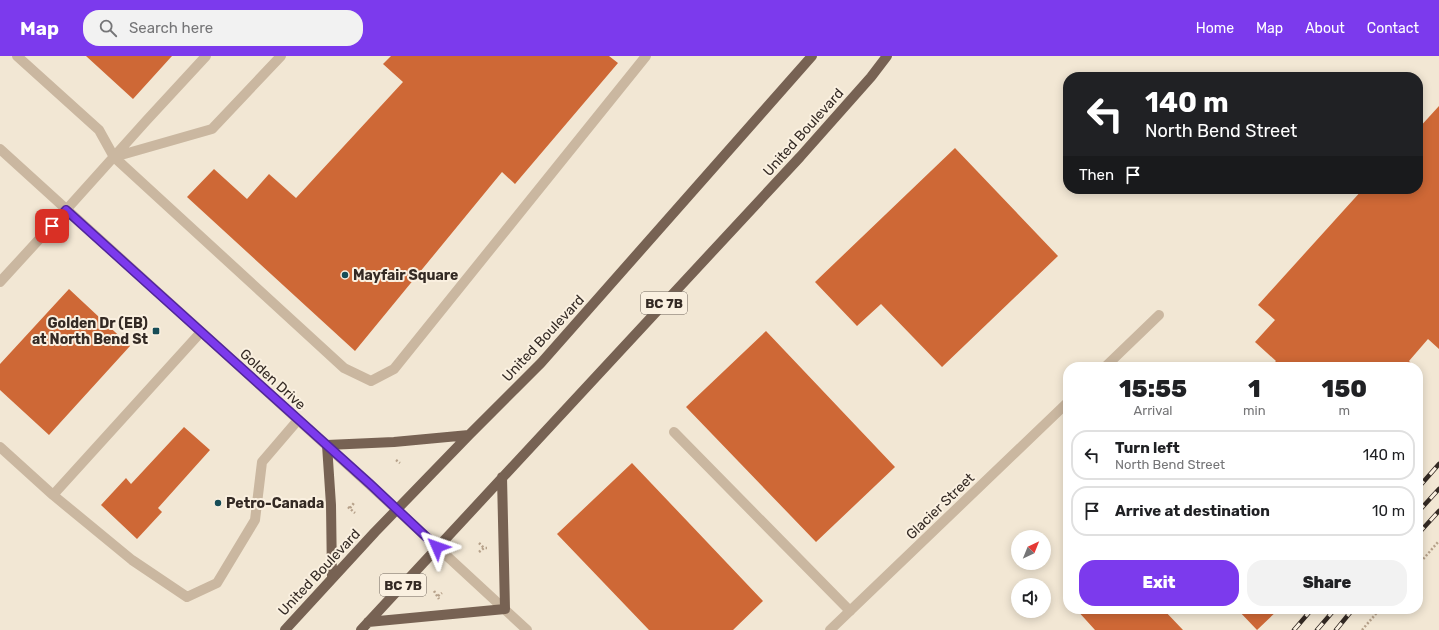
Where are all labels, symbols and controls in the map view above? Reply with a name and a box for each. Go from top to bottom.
search box [83,10,363,46]
text: Map [20,17,59,40]
icon: search [97,17,119,39]
text: Search here [129,19,213,37]
text: Home [1196,20,1234,37]
text: Map [1256,20,1283,37]
text: About [1305,20,1345,37]
text: Contact [1367,20,1419,37]
street label: United Boulevard [759,85,847,180]
text: 140 m [1145,86,1229,119]
icon: left [1079,88,1131,140]
text: North Bend Street [1145,120,1297,142]
icon: arrive [1122,164,1144,186]
text: Then [1079,166,1114,184]
pin [35,209,69,243]
icon: arrive [41,215,63,237]
place label: Mayfair Square [353,267,458,284]
marker: Mayfair Square [340,270,350,280]
street label: United Boulevard [499,291,588,385]
road number: BC 7B [641,292,687,314]
place label: Golden Dr (EB) at North Bend St [32,315,148,348]
marker: Golden Dr (EB) at North Bend St [151,326,161,336]
street label: Golden Drive [236,345,309,413]
text: 15:55 [1119,375,1187,403]
text: 1 [1248,375,1261,403]
text: 150 [1322,375,1367,403]
text: Arrival [1134,403,1173,418]
text: min [1243,403,1266,418]
text: m [1339,403,1350,418]
text: Turn left [1115,439,1180,457]
icon: left [1081,444,1103,466]
text: 140 m [1363,446,1405,464]
text: North Bend Street [1115,457,1225,472]
street label: Glacier Street [903,469,978,543]
place label: Petro-Canada [226,495,324,512]
marker: Petro-Canada [213,498,223,508]
icon: arrive [1081,500,1103,522]
text: Arrive at destination [1115,502,1270,520]
text: 10 m [1372,502,1405,520]
street label: United Boulevard [275,525,364,619]
position arrow [416,526,458,568]
north arrow [1011,530,1051,570]
map controls [1011,530,1051,618]
button: Exit [1079,560,1239,606]
button: Share [1247,560,1407,606]
road number: BC 7B [380,574,426,596]
button: sound [1011,578,1051,618]

